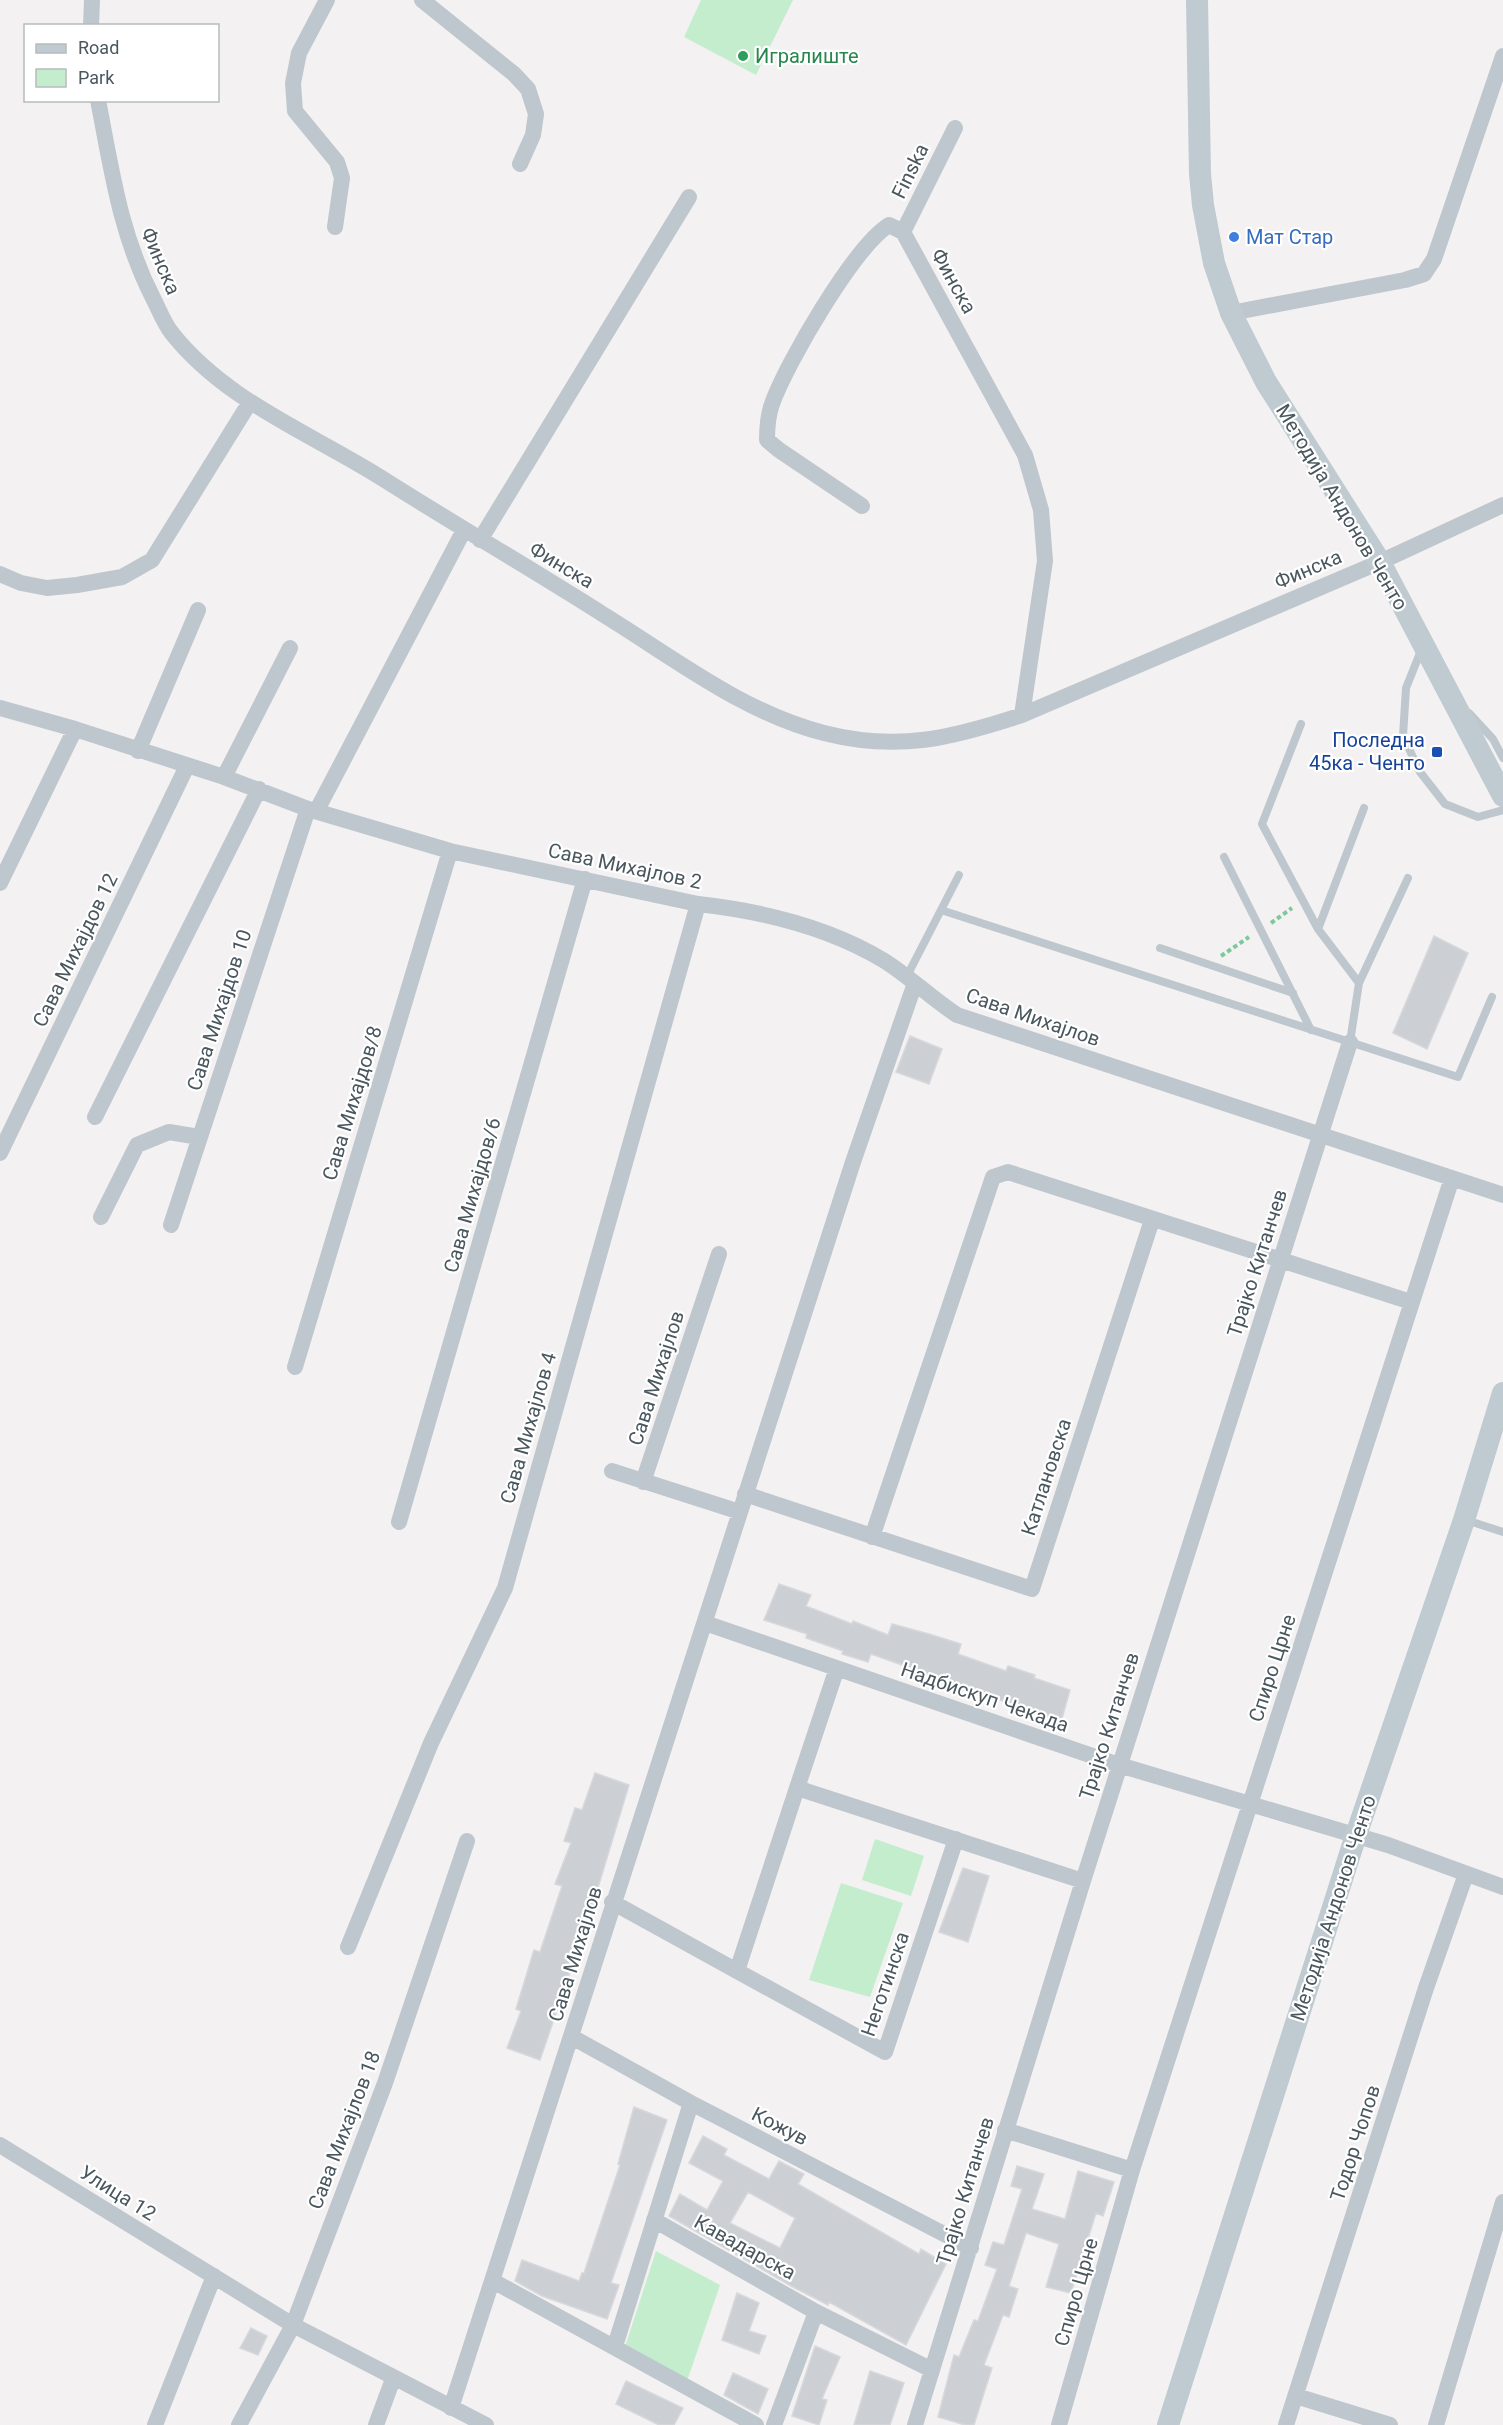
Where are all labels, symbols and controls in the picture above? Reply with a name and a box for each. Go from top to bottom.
legend [24,24,219,102]
text: Road [78,37,119,58]
place label: Игралиште [755,44,859,68]
marker: Игралиште [736,49,750,63]
text: Park [78,67,115,88]
street label: Finska [886,140,934,202]
street label: Финска [136,224,186,298]
place label: Мат Стар [1246,225,1333,249]
marker: Мат Стар [1227,230,1241,244]
street label: Финска [926,244,982,318]
street label: Методија Андонов Ченто [1271,400,1413,614]
street label: Финска [526,537,598,593]
street label: Финска [1271,544,1345,594]
place label: Последна 45ка - Ченто [1309,728,1425,775]
marker: Последна 45ка - Ченто [1430,745,1444,759]
street label: Сава Михајлов 2 [546,838,704,894]
street label: Сава Михајдов 12 [27,869,123,1031]
street label: Сава Михајдов 10 [182,926,256,1094]
street label: Сава Михајлов [963,983,1103,1051]
street label: Сава Михајдов/8 [317,1023,387,1183]
street label: Сава Михајдов/6 [438,1115,506,1275]
street label: Трајко Китанчев [1222,1186,1292,1340]
street label: Сава Михајлов [623,1308,689,1448]
street label: Сава Михајлов 4 [495,1350,561,1506]
street label: Катлановска [1016,1416,1076,1538]
street label: Спиро Црне [1243,1611,1301,1725]
street label: Трајко Китанчев [1074,1649,1144,1803]
street label: Надбискуп Чекада [898,1657,1072,1737]
street label: Методија Андонов Ченто [1285,1792,1381,2024]
street label: Сава Михајлов [543,1883,607,2025]
street label: Неготинска [856,1929,914,2039]
street label: Сава Михајлов 18 [303,2047,385,2213]
street label: Тодор Чопов [1325,2082,1385,2204]
street label: Кожув [748,2102,812,2150]
street label: Трајко Китанчев [931,2114,999,2268]
street label: Улица 12 [76,2160,160,2226]
street label: Кавадарска [690,2209,800,2285]
street label: Спиро Црне [1049,2235,1103,2349]

